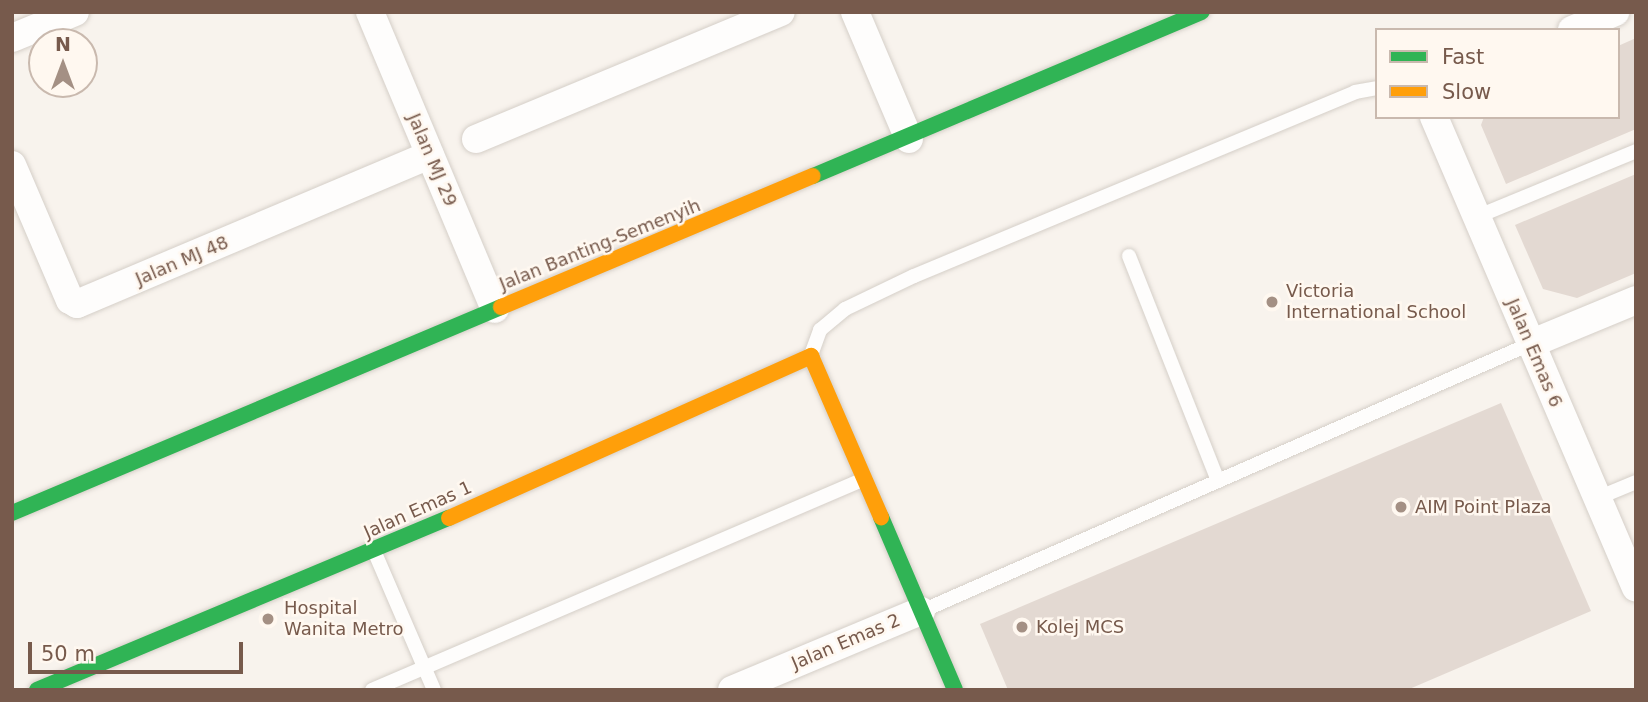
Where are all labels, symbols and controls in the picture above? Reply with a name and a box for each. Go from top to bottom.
north arrow [28,28,98,98]
legend [1375,28,1620,119]
text: N [55,33,71,55]
text: Fast [1442,45,1484,69]
text: Slow [1442,80,1491,104]
street label: Jalan MJ 29 [403,110,461,210]
street label: Jalan Banting-Semenyih [496,195,704,295]
street label: Jalan MJ 48 [132,232,232,290]
place label: Victoria International School [1286,281,1466,324]
marker: Victoria International School [1264,294,1280,310]
street label: Jalan Emas 6 [1501,295,1567,411]
street label: Jalan Emas 1 [361,477,475,543]
place label: AIM Point Plaza [1415,496,1552,518]
marker: AIM Point Plaza [1393,499,1409,515]
place label: Hospital Wanita Metro [284,598,404,640]
marker: Hospital Wanita Metro [258,609,278,629]
street label: Jalan Emas 2 [788,609,904,675]
place label: Kolej MCS [1036,616,1124,638]
marker: Kolej MCS [1014,619,1030,635]
scale bar [32,628,247,672]
text: 50 m [41,642,95,666]

